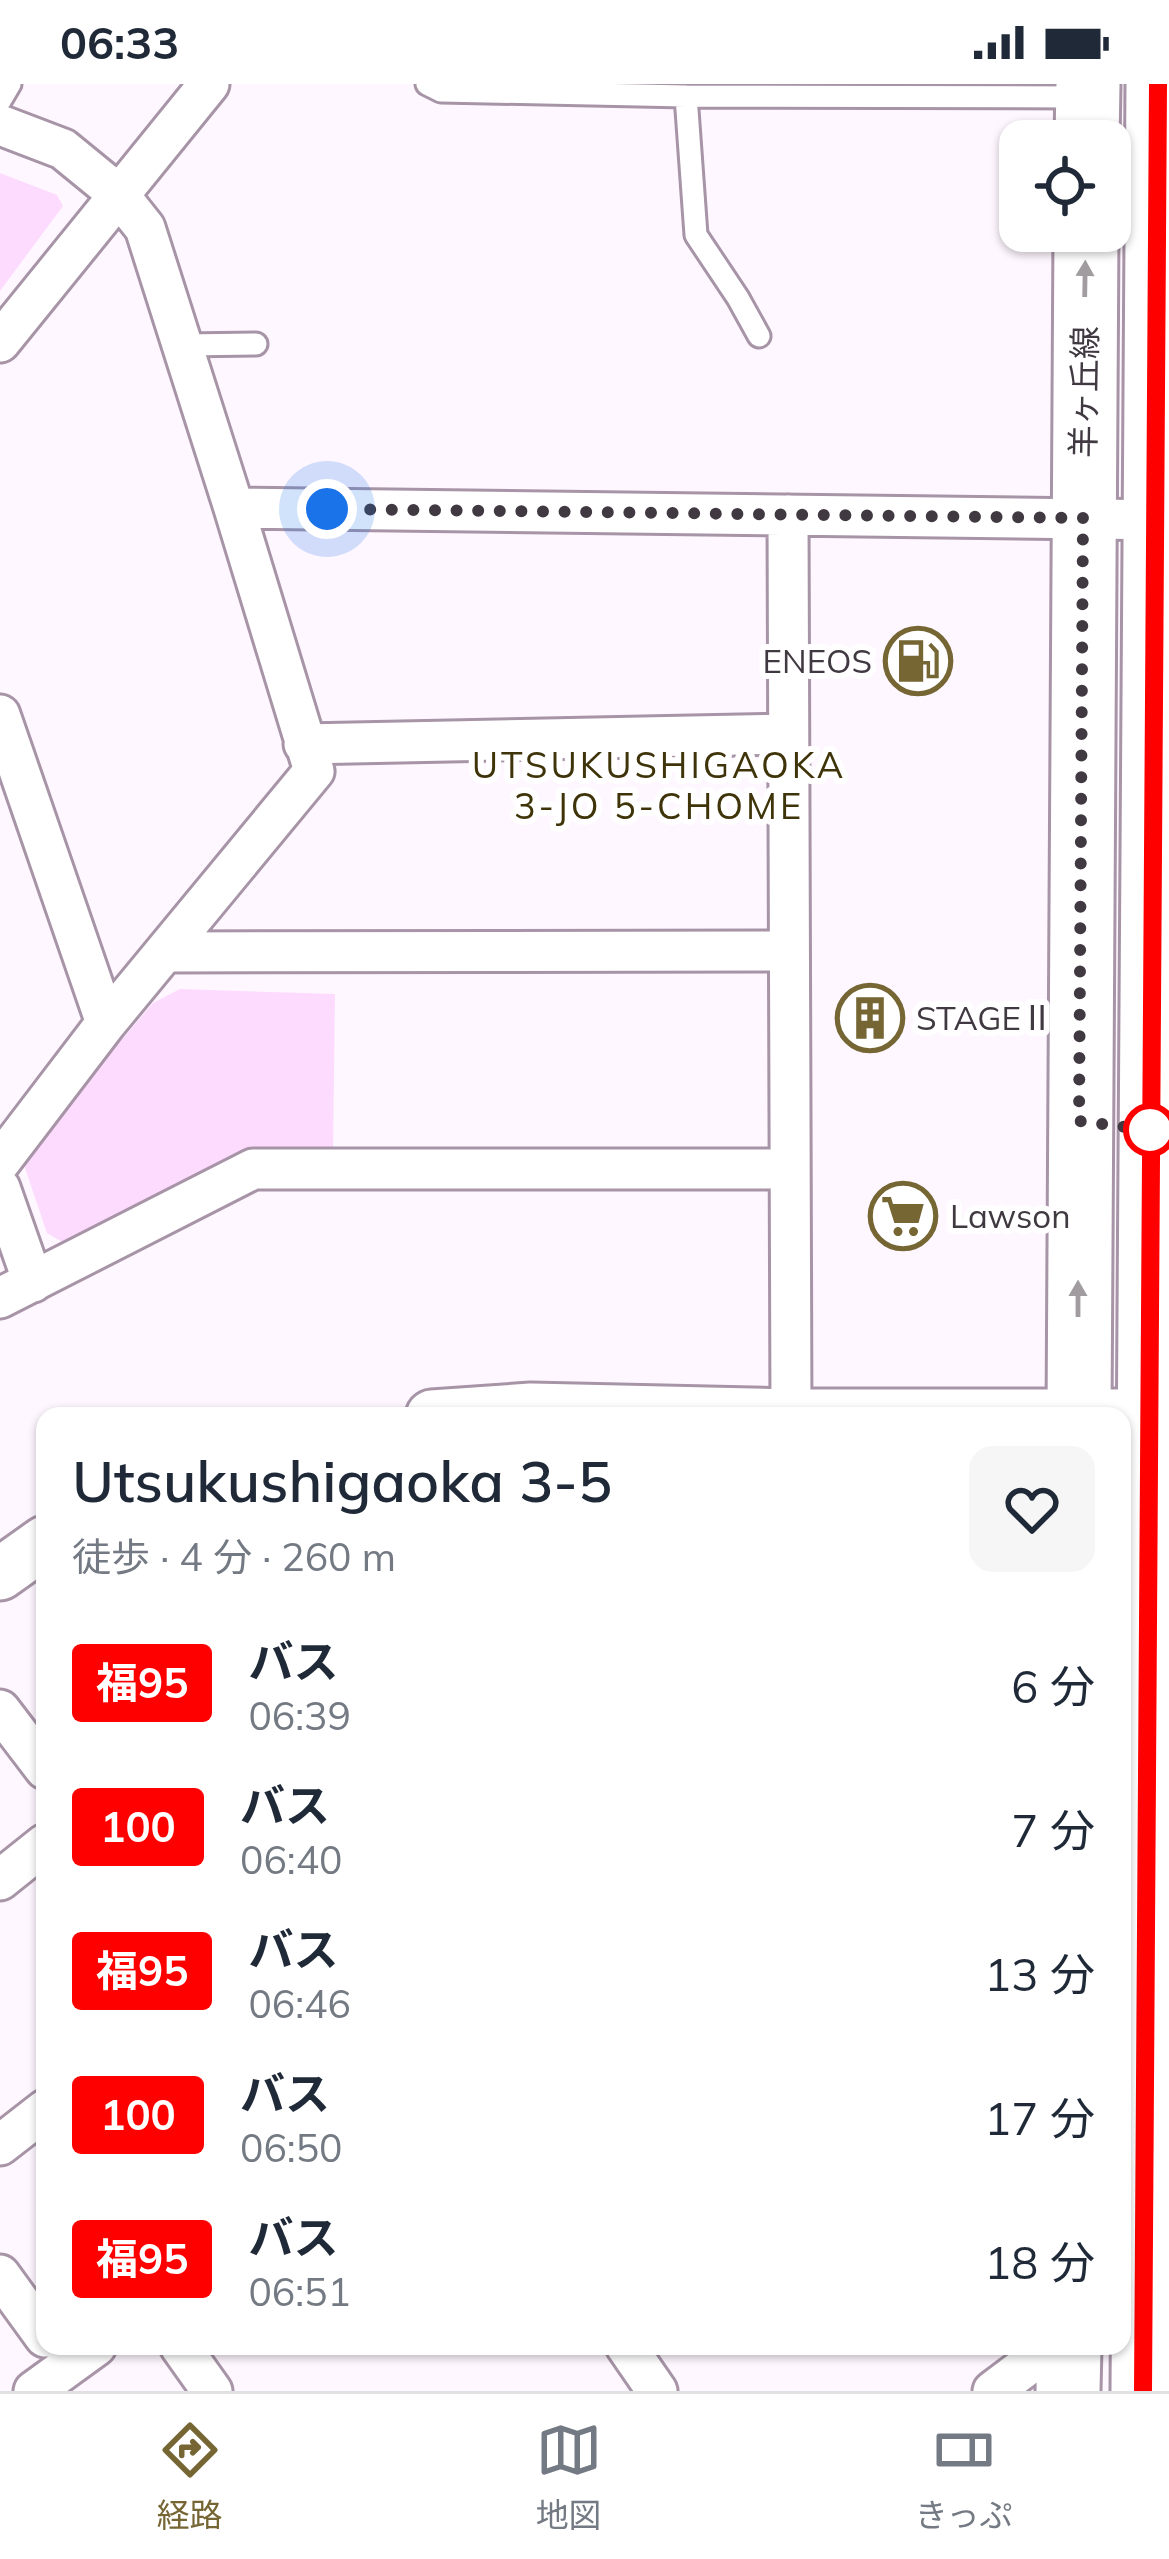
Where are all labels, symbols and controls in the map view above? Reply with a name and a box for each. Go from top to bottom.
text: 06:33 [60,14,179,70]
map controls [999,120,1131,252]
button: locate [999,120,1131,252]
one-way arrow [1076,259,1095,297]
street label: 羊ヶ丘線 [1062,326,1105,458]
your location [297,479,357,539]
fuel station icon: ENEOS [883,626,953,696]
place label: ENEOS [763,640,872,681]
district label: UTSUKUSHIGAOKA 3-JO 5-CHOME [472,742,846,828]
building icon: STAGEⅡ [835,983,905,1053]
place label: STAGEⅡ [916,997,1054,1038]
unlabelled marker [1125,1105,1169,1155]
supermarket icon: Lawson [868,1181,938,1251]
place label: Lawson [950,1195,1071,1236]
one-way arrow [1068,1279,1088,1317]
text: Utsukushigaoka 3-5 [72,1445,612,1516]
button: heart [969,1446,1095,1572]
text: 徒歩 · 4 分 · 260 m [72,1532,396,1581]
text: バス [248,1633,338,1689]
text: 福95 [96,1656,188,1709]
text: 6 分 [1011,1658,1095,1714]
text: 06:39 [248,1691,351,1740]
text: バス [240,1777,330,1833]
text: 100 [100,1800,176,1853]
text: 7 分 [1011,1802,1095,1858]
text: 06:40 [240,1835,343,1884]
text: バス [248,1921,338,1977]
text: 福95 [96,1944,188,1997]
text: 13 分 [984,1946,1095,2002]
text: 06:46 [248,1979,351,2028]
text: バス [240,2065,330,2121]
text: 100 [100,2088,176,2141]
text: 17 分 [984,2090,1095,2146]
text: 06:50 [240,2123,343,2172]
text: バス [248,2209,338,2265]
text: 福95 [96,2232,188,2285]
text: 18 分 [984,2234,1095,2290]
text: 06:51 [248,2267,351,2316]
tab: 経路 [157,2417,223,2537]
tab: 地図 [536,2417,602,2537]
tab: きっぷ [915,2417,1012,2537]

